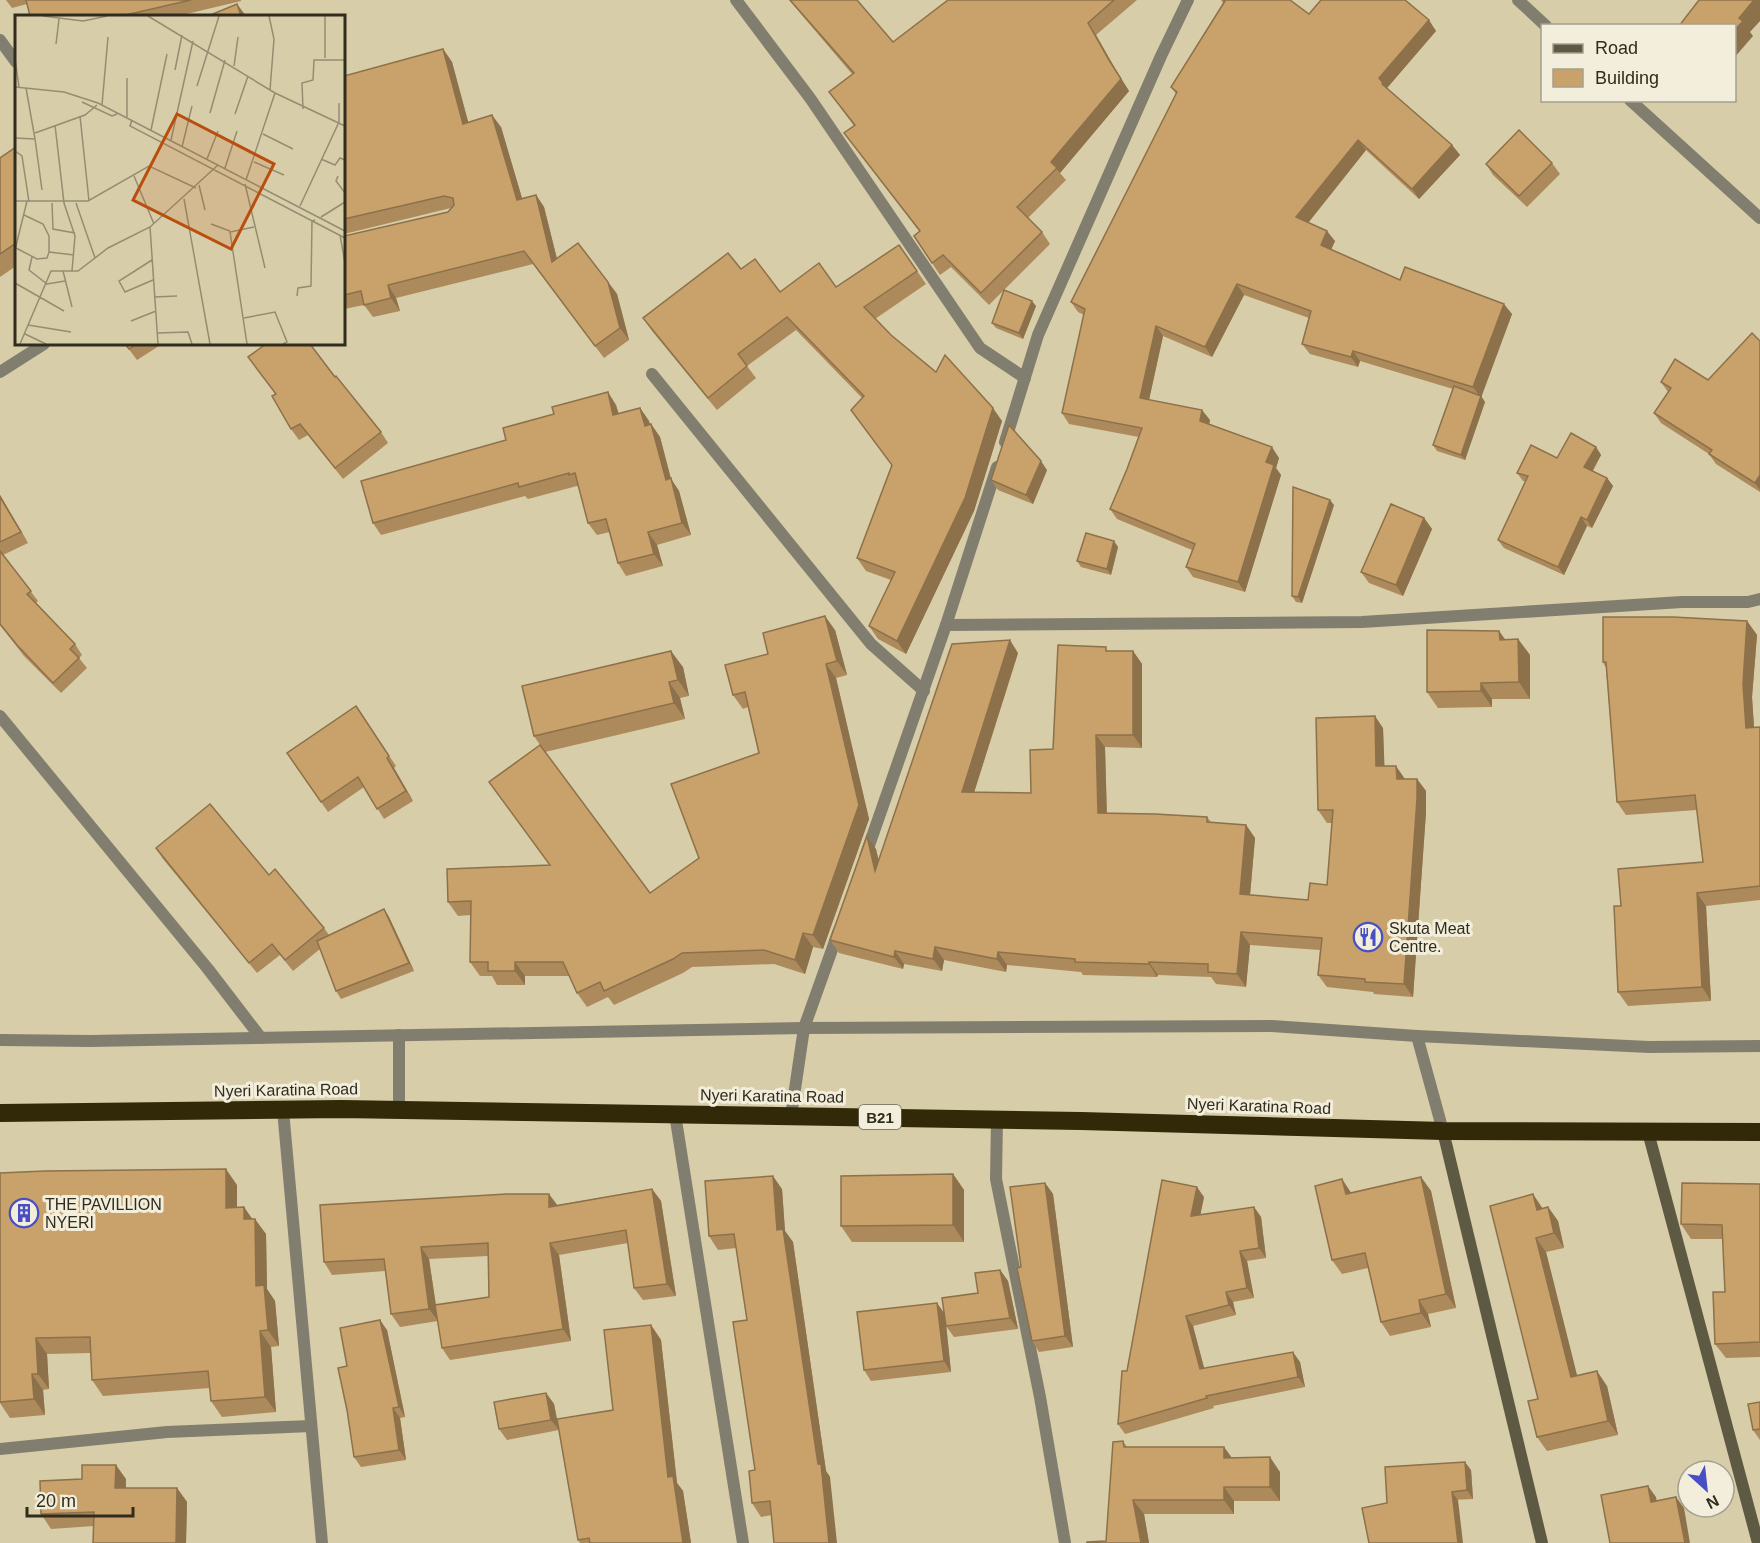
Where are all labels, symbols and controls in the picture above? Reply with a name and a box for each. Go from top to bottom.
inset map [15,15,345,345]
legend [1541,24,1736,102]
text: Road [1595,38,1638,58]
text: Building [1595,68,1659,88]
place label: Skuta Meat Centre. [1389,920,1470,955]
restaurant icon: Skuta Meat Centre. [1352,921,1384,953]
street label: Nyeri Karatina Road [214,1080,358,1100]
street label: Nyeri Karatina Road [700,1086,844,1106]
street label: Nyeri Karatina Road [1187,1095,1331,1117]
road number: B21 [859,1105,901,1129]
place label: THE PAVILLION NYERI [45,1196,162,1231]
building icon: THE PAVILLION NYERI [8,1197,40,1229]
north arrow [1676,1459,1736,1519]
scale bar [27,1480,134,1518]
text: 20 m [36,1491,76,1511]
text: N [1704,1492,1722,1512]

